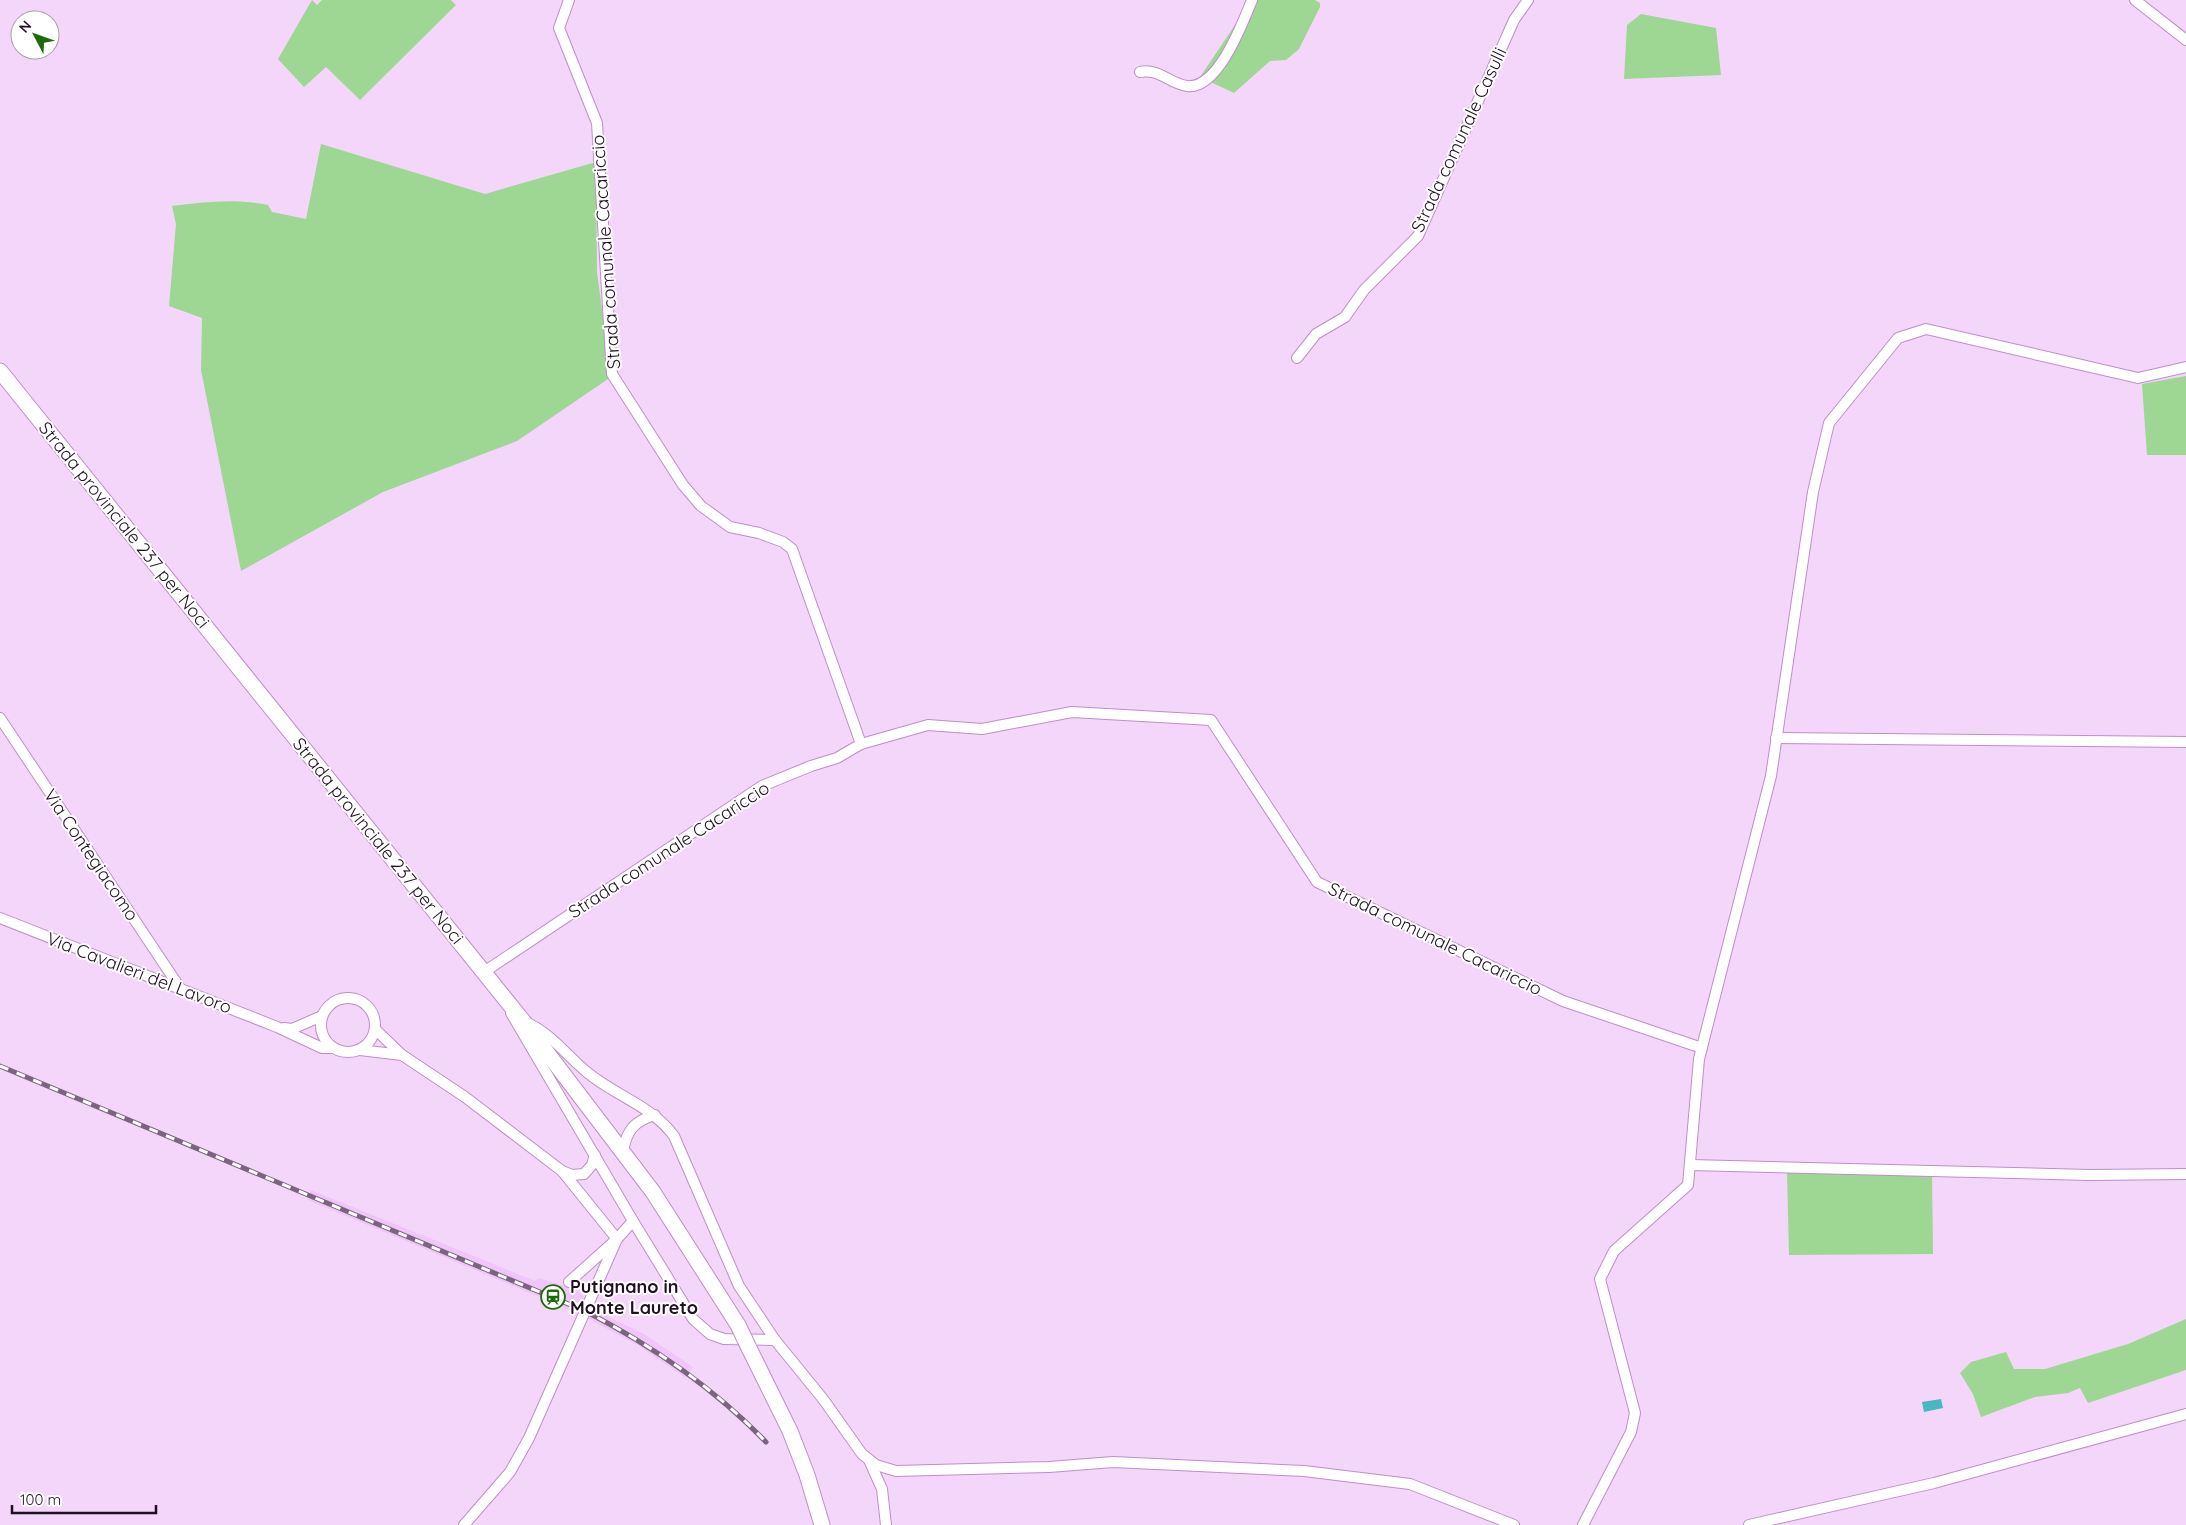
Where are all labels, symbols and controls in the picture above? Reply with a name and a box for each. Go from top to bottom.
north arrow [10,10,60,60]
text: N [15,17,35,36]
street label: Strada comunale Casulli [1406,44,1511,236]
street label: Strada comunale Cacariccio [586,134,625,370]
street label: Strada provinciale 237 per Noci [34,417,215,633]
street label: Strada provinciale 237 per Noci [288,733,469,949]
street label: Strada comunale Cacariccio [564,776,773,923]
street label: Via Contegiacomo [39,784,144,925]
street label: Strada comunale Cacariccio [1325,877,1546,1000]
street label: Via Cavalieri del Lavoro [43,927,235,1018]
place label: Putignano in Monte Laureto [570,1275,698,1319]
station icon: Putignano in Monte Laureto [540,1284,566,1310]
scale bar [12,1482,156,1514]
text: 100 m [20,1490,61,1509]

